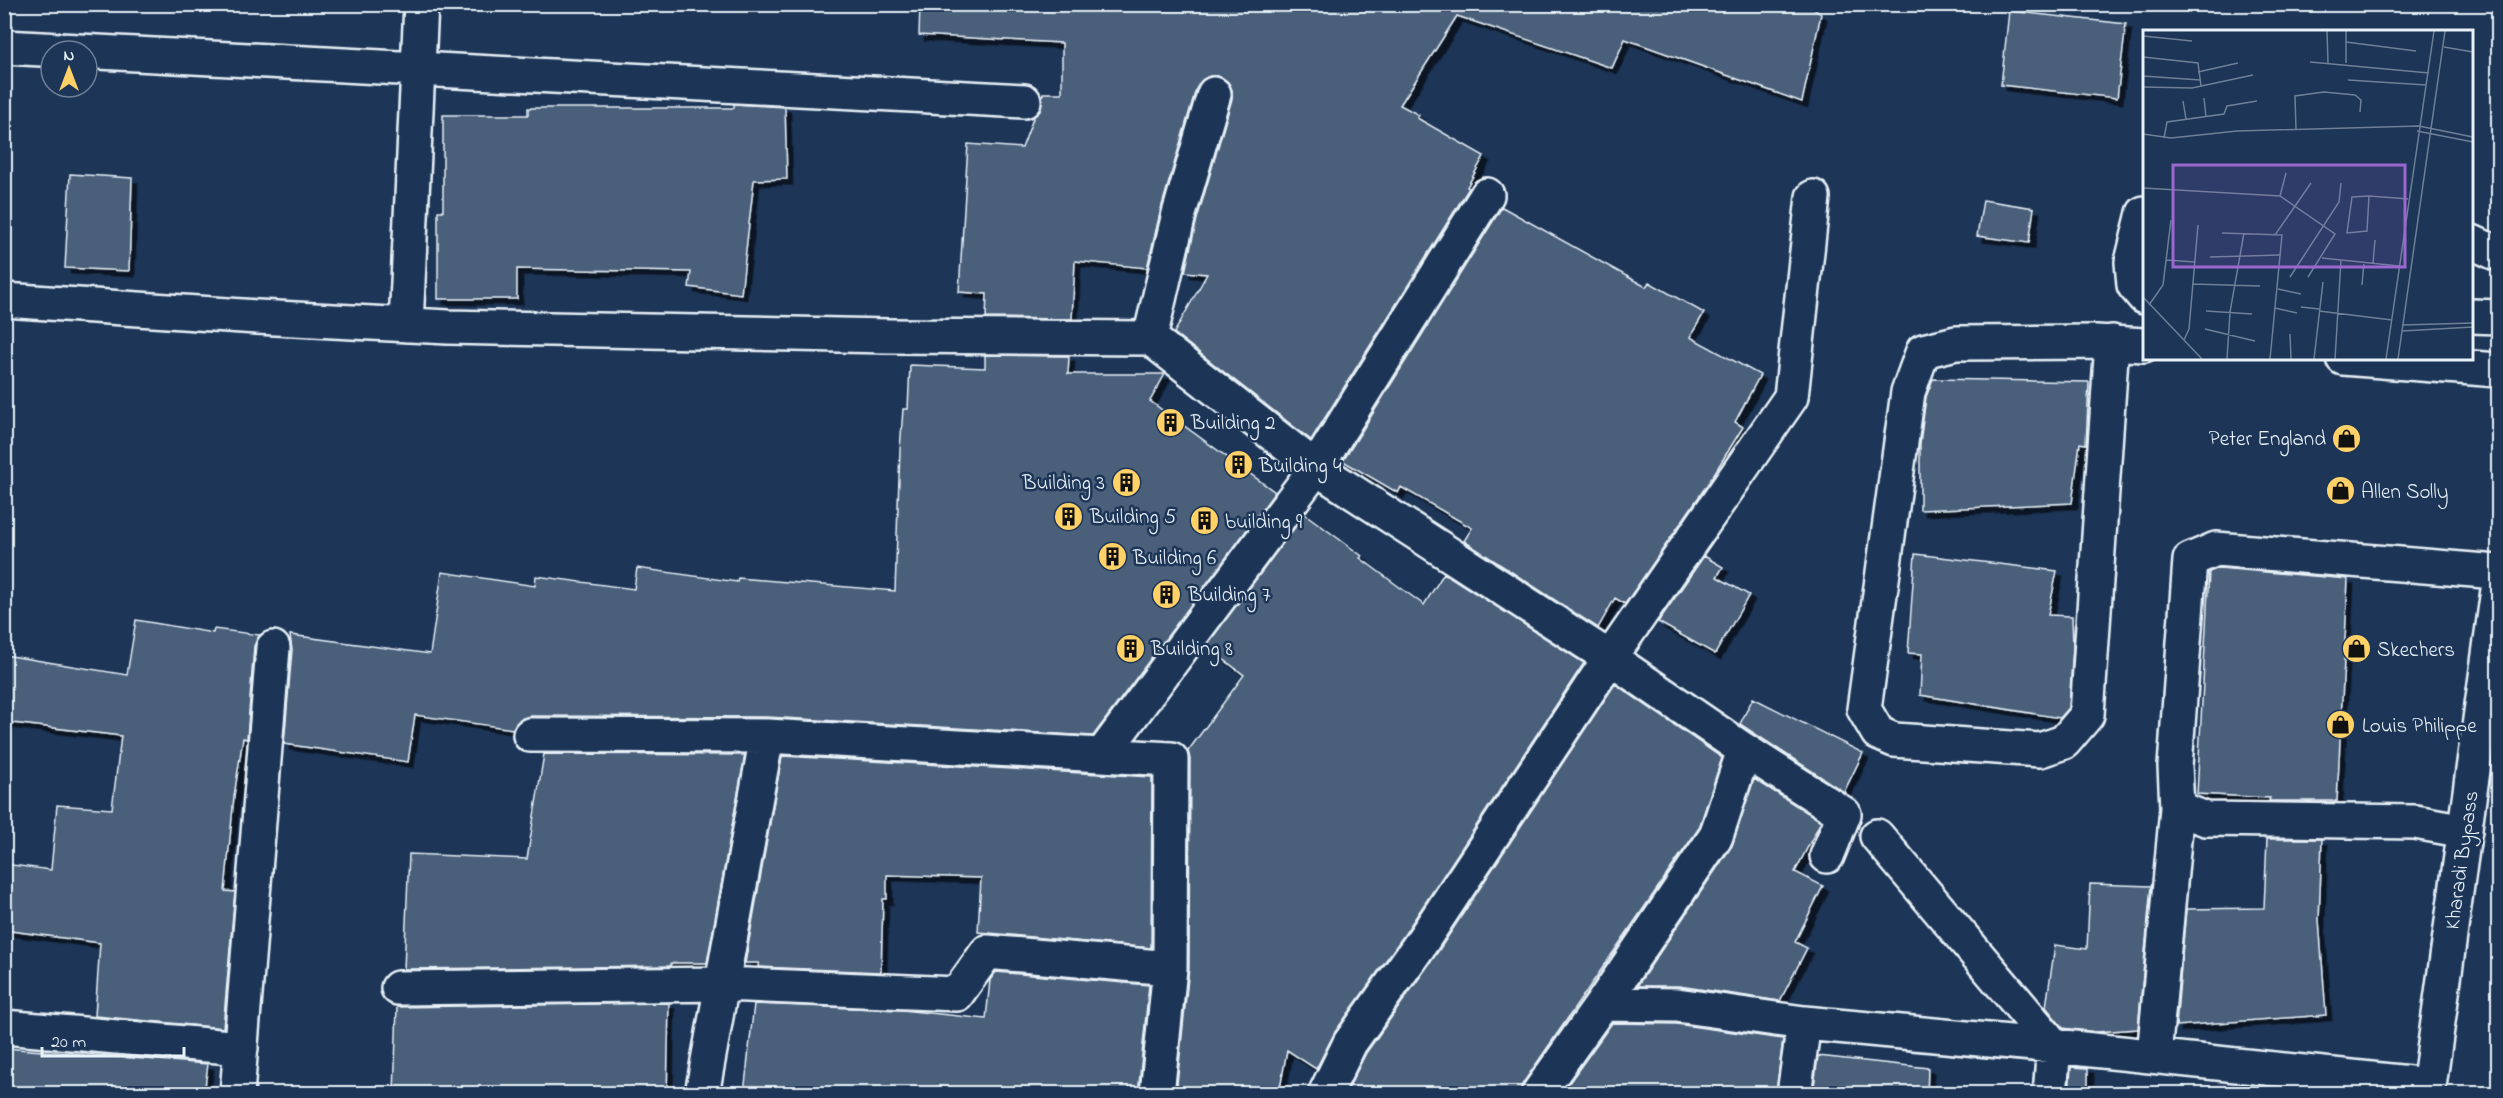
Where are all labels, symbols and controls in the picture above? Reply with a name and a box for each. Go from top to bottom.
inset map [2143,30,2473,360]
north arrow [39,39,99,99]
text: N [64,44,75,68]
building icon: Building 2 [1154,406,1186,438]
place label: Building 2 [1190,409,1275,441]
shop icon: Peter England [2331,422,2363,454]
place label: Peter England [2209,425,2326,457]
building icon: Building 4 [1222,449,1254,481]
place label: Building 4 [1258,452,1342,484]
building icon: Building 3 [1110,466,1142,498]
place label: Building 3 [1021,469,1105,501]
shop icon: Allen Solly [2324,475,2356,507]
place label: Allen Solly [2361,478,2449,510]
building icon: Building 5 [1053,500,1085,532]
place label: Building 5 [1089,503,1176,535]
building icon: building 9 [1188,505,1220,537]
place label: building 9 [1225,508,1303,540]
building icon: Building 6 [1096,541,1128,573]
place label: Building 6 [1132,544,1216,576]
building icon: Building 7 [1151,578,1183,610]
place label: Building 7 [1187,581,1271,613]
building icon: Building 8 [1114,632,1146,664]
shop icon: Skechers [2340,633,2372,665]
place label: Building 8 [1150,635,1233,667]
place label: Skechers [2377,636,2455,666]
shop icon: Louis Philippe [2325,709,2357,741]
place label: Louis Philippe [2362,712,2477,742]
street label: Kharadi Bypass [2438,789,2490,932]
scale bar [42,1020,184,1058]
text: 20 m [51,1030,86,1056]

